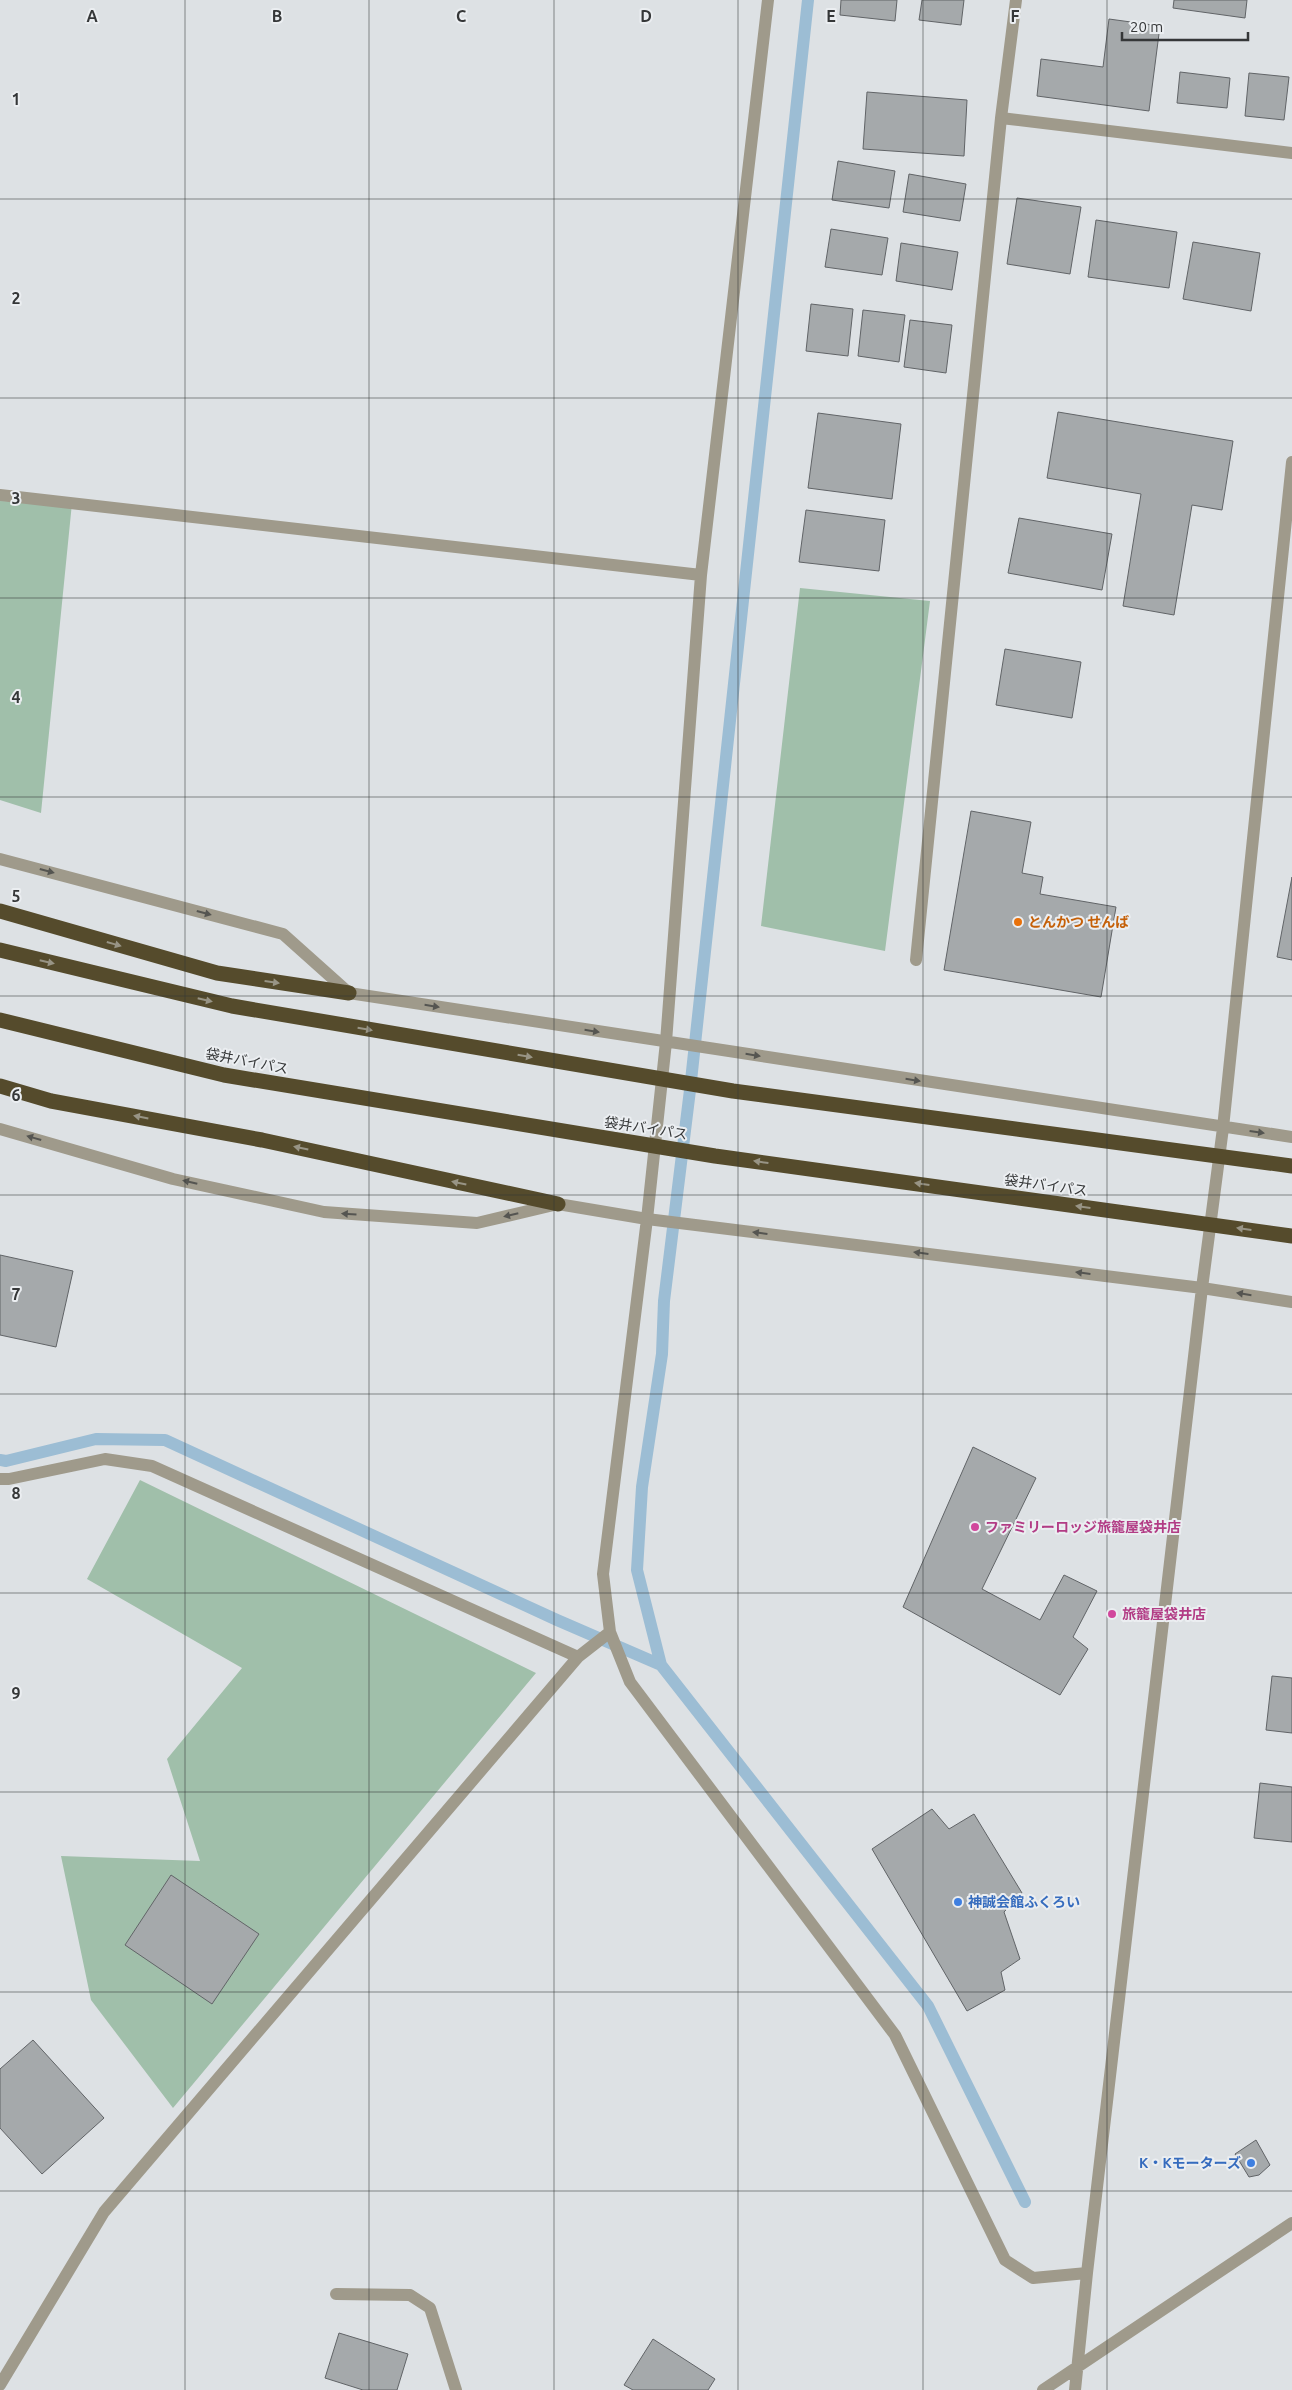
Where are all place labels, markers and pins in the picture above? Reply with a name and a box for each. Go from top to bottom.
place label: とんかつ せんば [1028,914,1129,930]
marker: とんかつ せんば [1012,916,1024,928]
place label: ファミリーロッジ旅籠屋袋井店 [985,1519,1181,1535]
marker: ファミリーロッジ旅籠屋袋井店 [969,1521,981,1533]
place label: 旅籠屋袋井店 [1122,1606,1206,1622]
marker: 旅籠屋袋井店 [1106,1608,1118,1620]
place label: 神誠会館ふくろい [968,1894,1080,1910]
marker: 神誠会館ふくろい [952,1896,964,1908]
place label: K・Kモーターズ [1139,2155,1241,2171]
marker: K・Kモーターズ [1245,2157,1257,2169]

